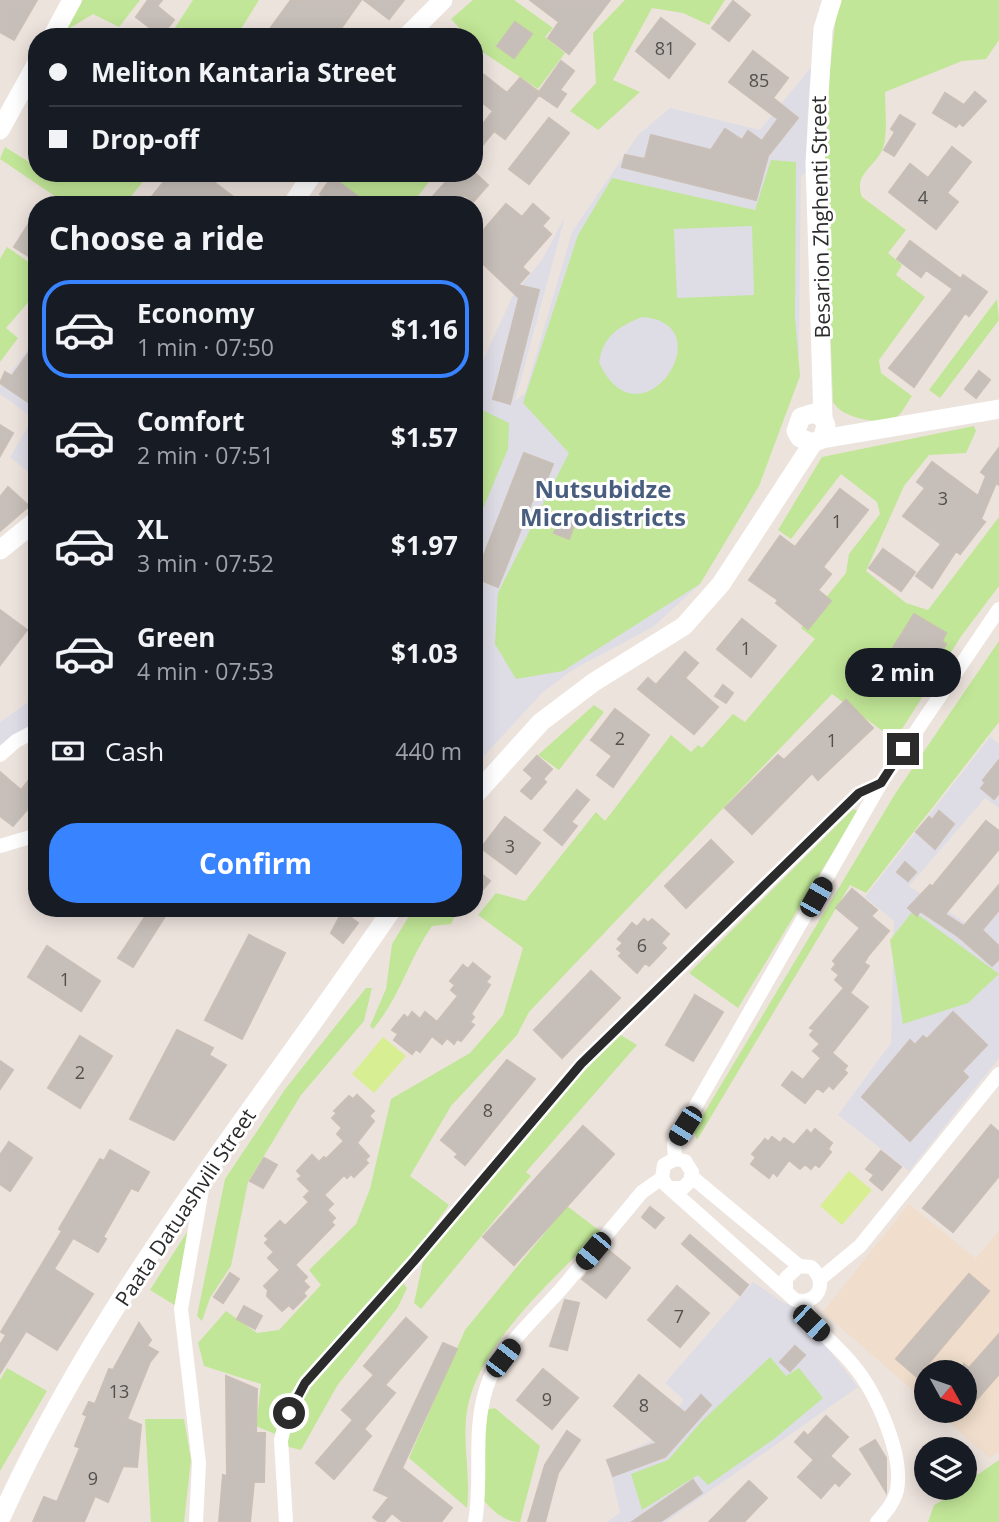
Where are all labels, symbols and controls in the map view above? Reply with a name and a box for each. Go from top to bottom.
house number: 81 [655,36,675,60]
text: Meliton Kantaria Street [91,54,397,90]
house number: 85 [749,68,769,92]
street label: Besarion Zhghenti Street [804,95,836,339]
text: Drop-off [91,121,199,157]
house number: 4 [918,185,928,209]
text: Choose a ride [49,216,264,259]
text: Economy [137,295,255,331]
icon: car [53,298,116,361]
text: $1.16 [391,311,458,347]
text: 1 min · 07:50 [137,331,274,363]
text: Comfort [137,403,244,439]
icon: car [53,406,116,469]
text: $1.57 [391,419,458,455]
text: 2 min · 07:51 [137,439,274,471]
district label: Nutsubidze Microdistricts [520,472,686,533]
house number: 3 [938,486,948,510]
house number: 1 [832,509,842,533]
text: XL [137,511,169,547]
icon: car [53,514,116,577]
text: $1.97 [391,527,458,563]
text: 3 min · 07:52 [137,547,274,579]
text: Green [137,619,215,655]
icon: car [53,622,116,685]
text: $1.03 [391,635,458,671]
house number: 1 [741,636,751,660]
callout: 2 min [845,648,961,696]
text: 4 min · 07:53 [137,655,274,687]
text: 2 min [871,656,935,688]
house number: 2 [615,726,625,750]
house number: 1 [827,728,837,752]
icon: cash [49,732,87,770]
text: Cash [105,733,164,769]
route end [887,733,919,765]
text: 440 m [395,735,462,767]
button: Confirm [49,823,462,903]
house number: 3 [505,834,515,858]
car [797,874,836,920]
house number: 6 [637,933,647,957]
house number: 1 [60,967,70,991]
house number: 2 [75,1060,85,1084]
house number: 8 [483,1098,493,1122]
street label: Paata Datuashvili Street [108,1103,262,1311]
car [665,1103,706,1149]
car [572,1228,615,1274]
car [789,1301,834,1345]
house number: 7 [674,1304,684,1328]
car [482,1335,525,1381]
north arrow [914,1360,976,1423]
map controls [914,1360,977,1500]
house number: 13 [109,1379,129,1403]
house number: 9 [542,1387,552,1411]
house number: 8 [639,1393,649,1417]
route start [273,1397,305,1429]
button: layers [914,1437,977,1500]
house number: 9 [88,1466,98,1490]

